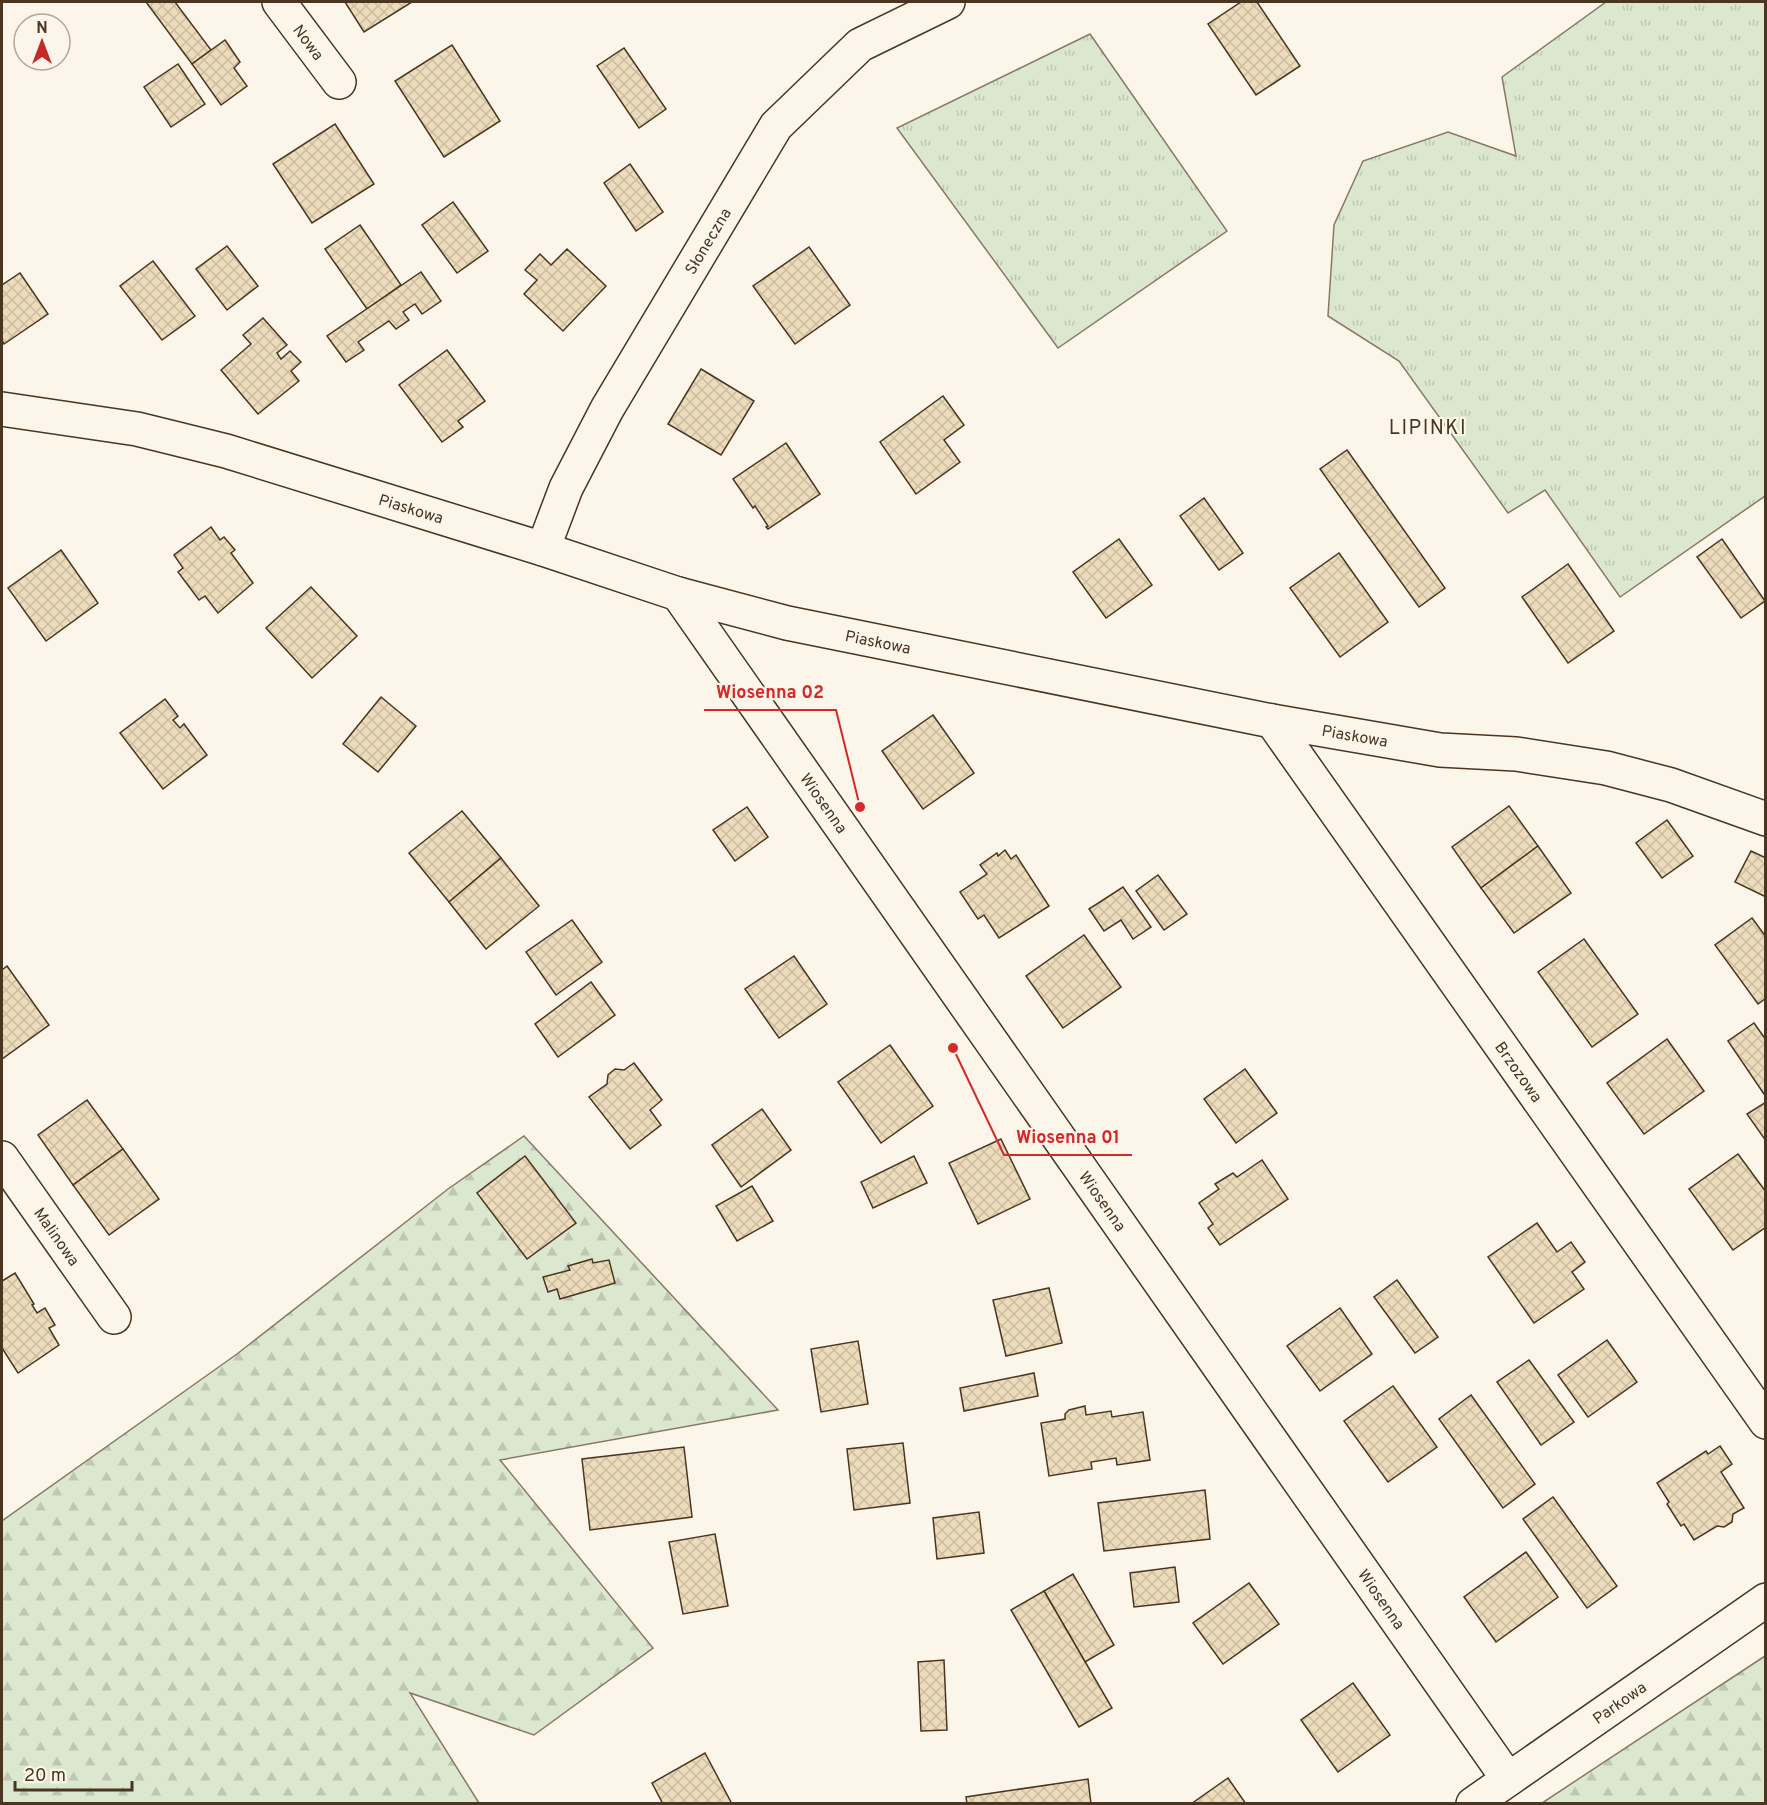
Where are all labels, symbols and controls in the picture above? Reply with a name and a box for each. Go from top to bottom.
north arrow [12,12,72,72]
text: N [36,19,48,39]
street label: Nowa [287,21,327,65]
street label: Słoneczna [681,205,737,279]
district label: LIPINKI [1389,416,1467,442]
street label: Piaskowa [376,491,445,530]
street label: Piaskowa [843,627,912,660]
callout: Wiosenna 02 [704,674,836,710]
text: Wiosenna 02 [716,682,824,705]
street label: Piaskowa [1320,722,1389,753]
street label: Wiosenna [795,770,851,838]
street label: Brzozowa [1489,1039,1546,1107]
callout: Wiosenna 01 [1004,1119,1132,1155]
text: Wiosenna 01 [1016,1127,1120,1150]
street label: Wiosenna [1073,1168,1130,1236]
street label: Malinowa [28,1205,83,1271]
street label: Wiosenna [1352,1566,1408,1634]
street label: Parkowa [1589,1678,1651,1730]
scale bar [15,1754,132,1792]
text: 20 m [24,1765,66,1788]

